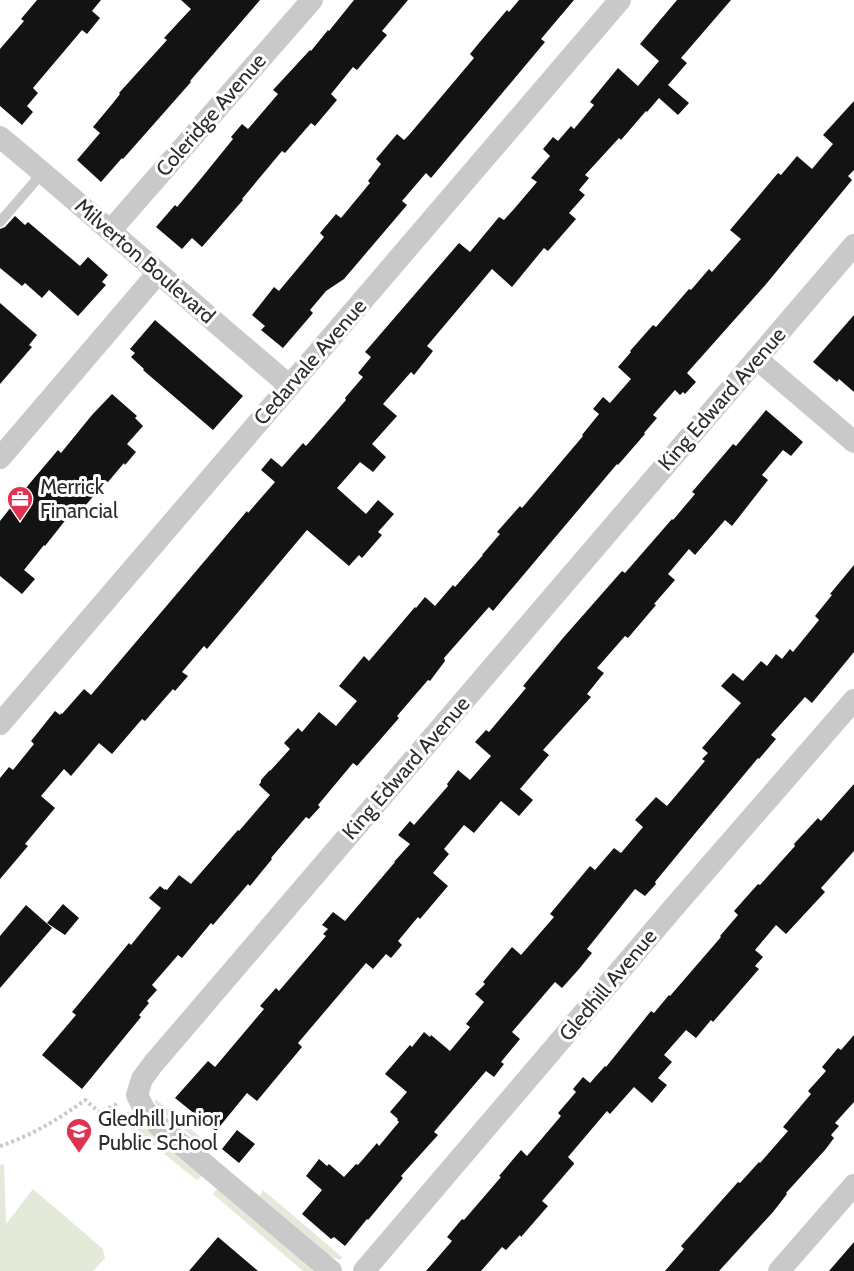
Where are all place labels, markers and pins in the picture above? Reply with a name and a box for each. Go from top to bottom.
place label: Merrick Financial [40,474,118,523]
office icon: Merrick Financial [5,484,35,522]
place label: Gledhill Junior Public School [98,1106,221,1155]
school or university icon: Gledhill Junior Public School [64,1116,94,1154]

